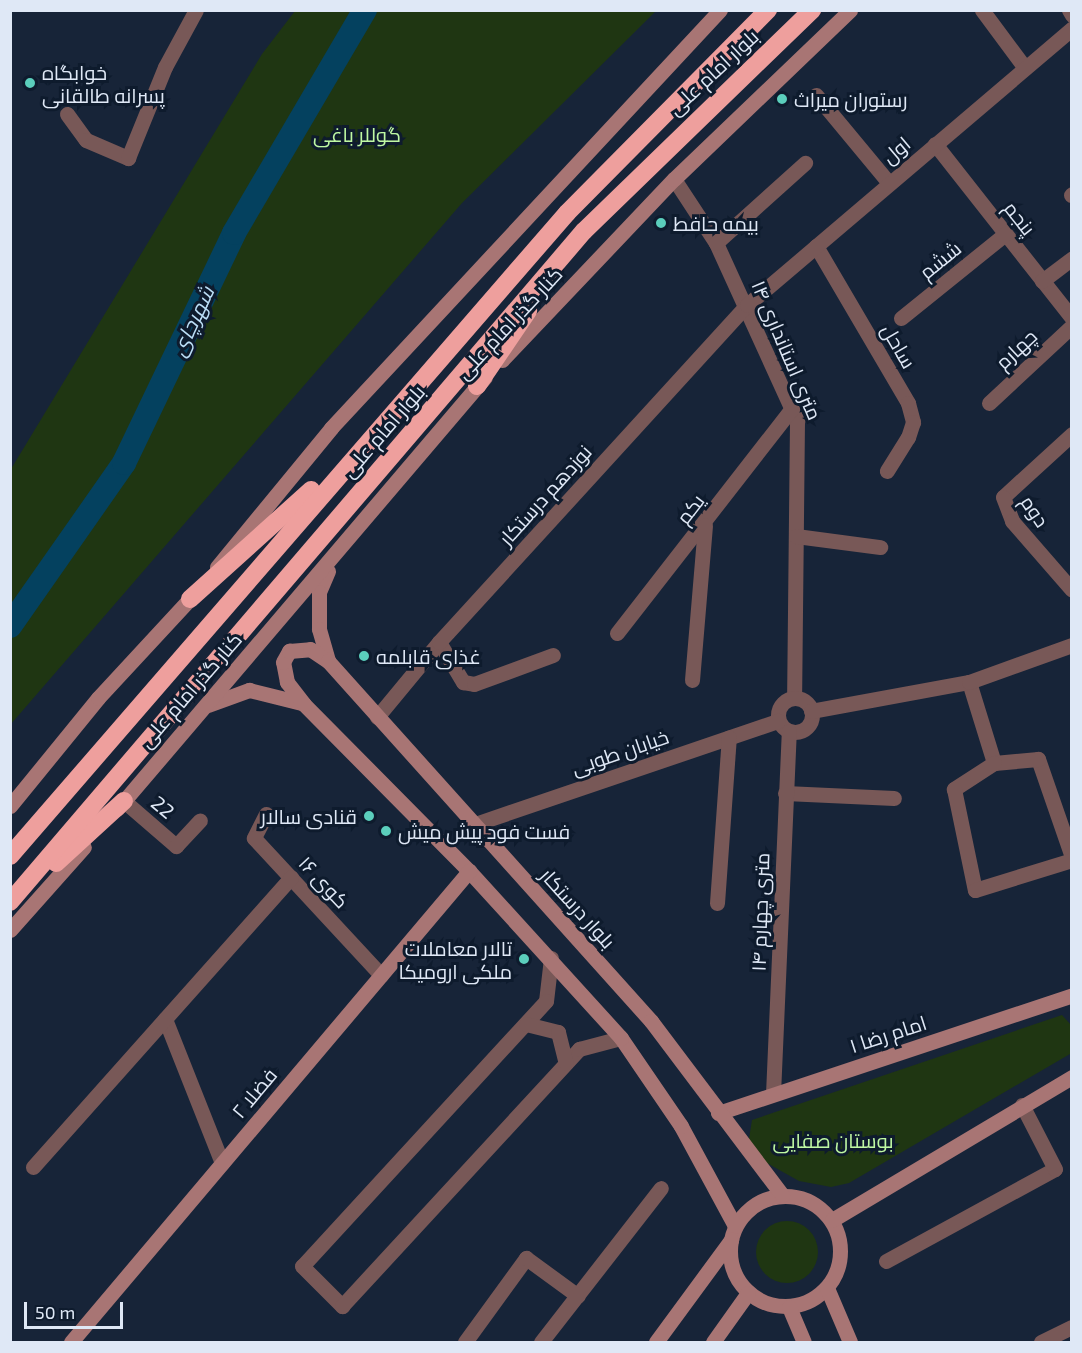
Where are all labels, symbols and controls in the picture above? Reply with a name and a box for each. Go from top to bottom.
street label: بلوار امام علی [663,24,763,120]
place label: خوابگاه پسرانه طالقانی [42,60,165,107]
marker: خوابگاه پسرانه طالقانی [23,76,37,90]
place label: رستوران میراث [794,87,908,111]
marker: رستوران میراث [775,92,789,106]
park label: گوللر باغی [313,122,401,146]
street label: اول [877,131,915,169]
street label: پنجم [999,196,1041,240]
place label: بیمه حافط [673,211,759,235]
marker: بیمه حافط [654,216,668,230]
street label: ششم [914,236,966,284]
street label: کنار گذر امام علی [451,262,567,384]
street label: ۱۴ متری استانداری [747,277,827,423]
water label: شهرچای [165,282,219,360]
street label: ساحل [877,319,921,373]
street label: چهارم [990,324,1042,374]
street label: بلوار امام علی [336,380,430,482]
street label: نوزدهم درستکار [494,440,596,550]
street label: یکم [671,489,709,529]
street label: دوم [1016,491,1054,531]
street label: کنار گذر امام علی [133,628,247,752]
place label: غذای قابلمه [376,644,481,668]
marker: غذای قابلمه [357,649,371,663]
street label: خیابان طوبی [568,724,672,780]
street label: 22 [147,791,179,823]
place label: قنادی سالار [260,804,357,828]
marker: قنادی سالار [362,809,376,823]
place label: فست فود پیش میش [398,819,570,843]
marker: فست فود پیش میش [379,824,393,838]
street label: کوی ۱۶ [294,851,354,913]
street label: ۱۴ متری چهارم [746,852,774,972]
street label: بلوار درستکار [536,863,620,953]
place label: تالار معاملات ملکی ارومیکا [398,936,512,983]
marker: تالار معاملات ملکی ارومیکا [517,952,531,966]
street label: امام رضا ۱ [847,1010,929,1058]
street label: فضلا ۲ [226,1063,282,1123]
park label: بوستان صفایی [772,1128,894,1152]
scale bar [27,1290,126,1328]
text: 50 m [35,1301,75,1323]

